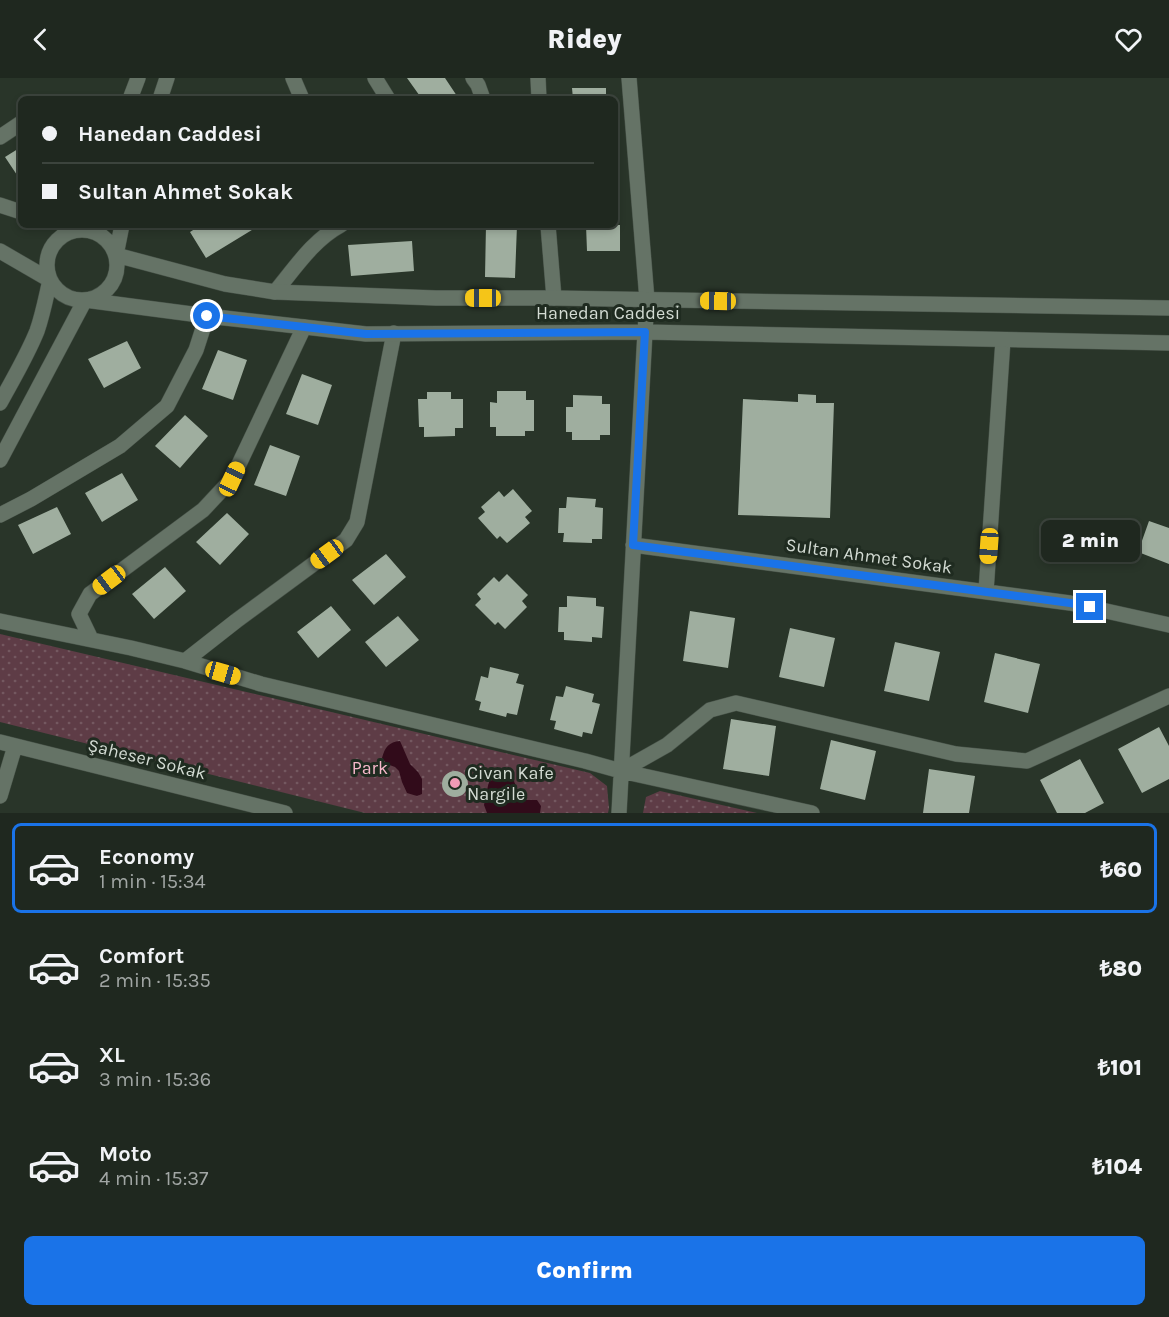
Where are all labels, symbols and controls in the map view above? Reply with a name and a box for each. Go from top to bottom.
icon: back [24,23,57,56]
text: Ridey [547,23,622,55]
icon: heart [1112,23,1145,56]
text: Hanedan Caddesi [78,121,262,147]
text: Sultan Ahmet Sokak [78,179,293,205]
car [465,289,501,307]
car [700,292,736,310]
route start [193,302,220,329]
street label: Hanedan Caddesi [536,302,680,324]
car [216,459,248,499]
callout: 2 min [1040,520,1140,562]
car [979,527,999,565]
text: 2 min [1062,529,1119,552]
street label: Sultan Ahmet Sokak [784,533,954,579]
car [307,536,347,572]
car [89,562,129,598]
route end [1076,593,1103,620]
car [203,659,243,687]
street label: Şaheser Sokak [85,734,209,784]
park label: Park [352,757,388,779]
place label: Civan Kafe Nargile [467,762,554,805]
marker: Civan Kafe Nargile [448,776,462,790]
icon: car [27,841,81,895]
text: Economy [99,844,194,870]
text: ₺60 [1100,857,1142,883]
text: 1 min · 15:34 [99,870,206,893]
icon: car [27,940,81,994]
text: Comfort [99,943,184,969]
text: ₺80 [1100,956,1142,982]
text: 2 min · 15:35 [99,969,211,992]
icon: car [27,1039,81,1093]
text: XL [99,1042,125,1068]
text: ₺101 [1098,1055,1142,1081]
text: 3 min · 15:36 [99,1068,211,1091]
icon: car [27,1138,81,1192]
text: Moto [99,1141,152,1167]
text: ₺104 [1092,1154,1142,1180]
text: 4 min · 15:37 [99,1167,208,1190]
button: Confirm [24,1236,1145,1305]

